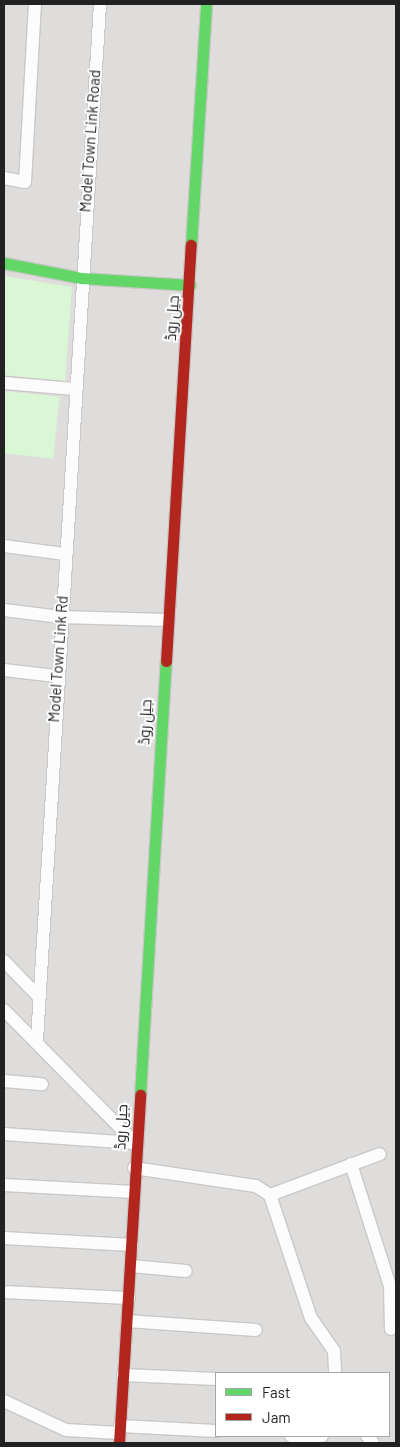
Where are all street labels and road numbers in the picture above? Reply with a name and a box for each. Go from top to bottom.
street label: Model Town Link Road [76,69,104,213]
street label: جیل روڈ [161,295,183,341]
street label: Model Town Link Rd [45,595,71,723]
street label: جیل روڈ [135,699,155,745]
street label: جیل روڈ [111,1104,131,1150]

